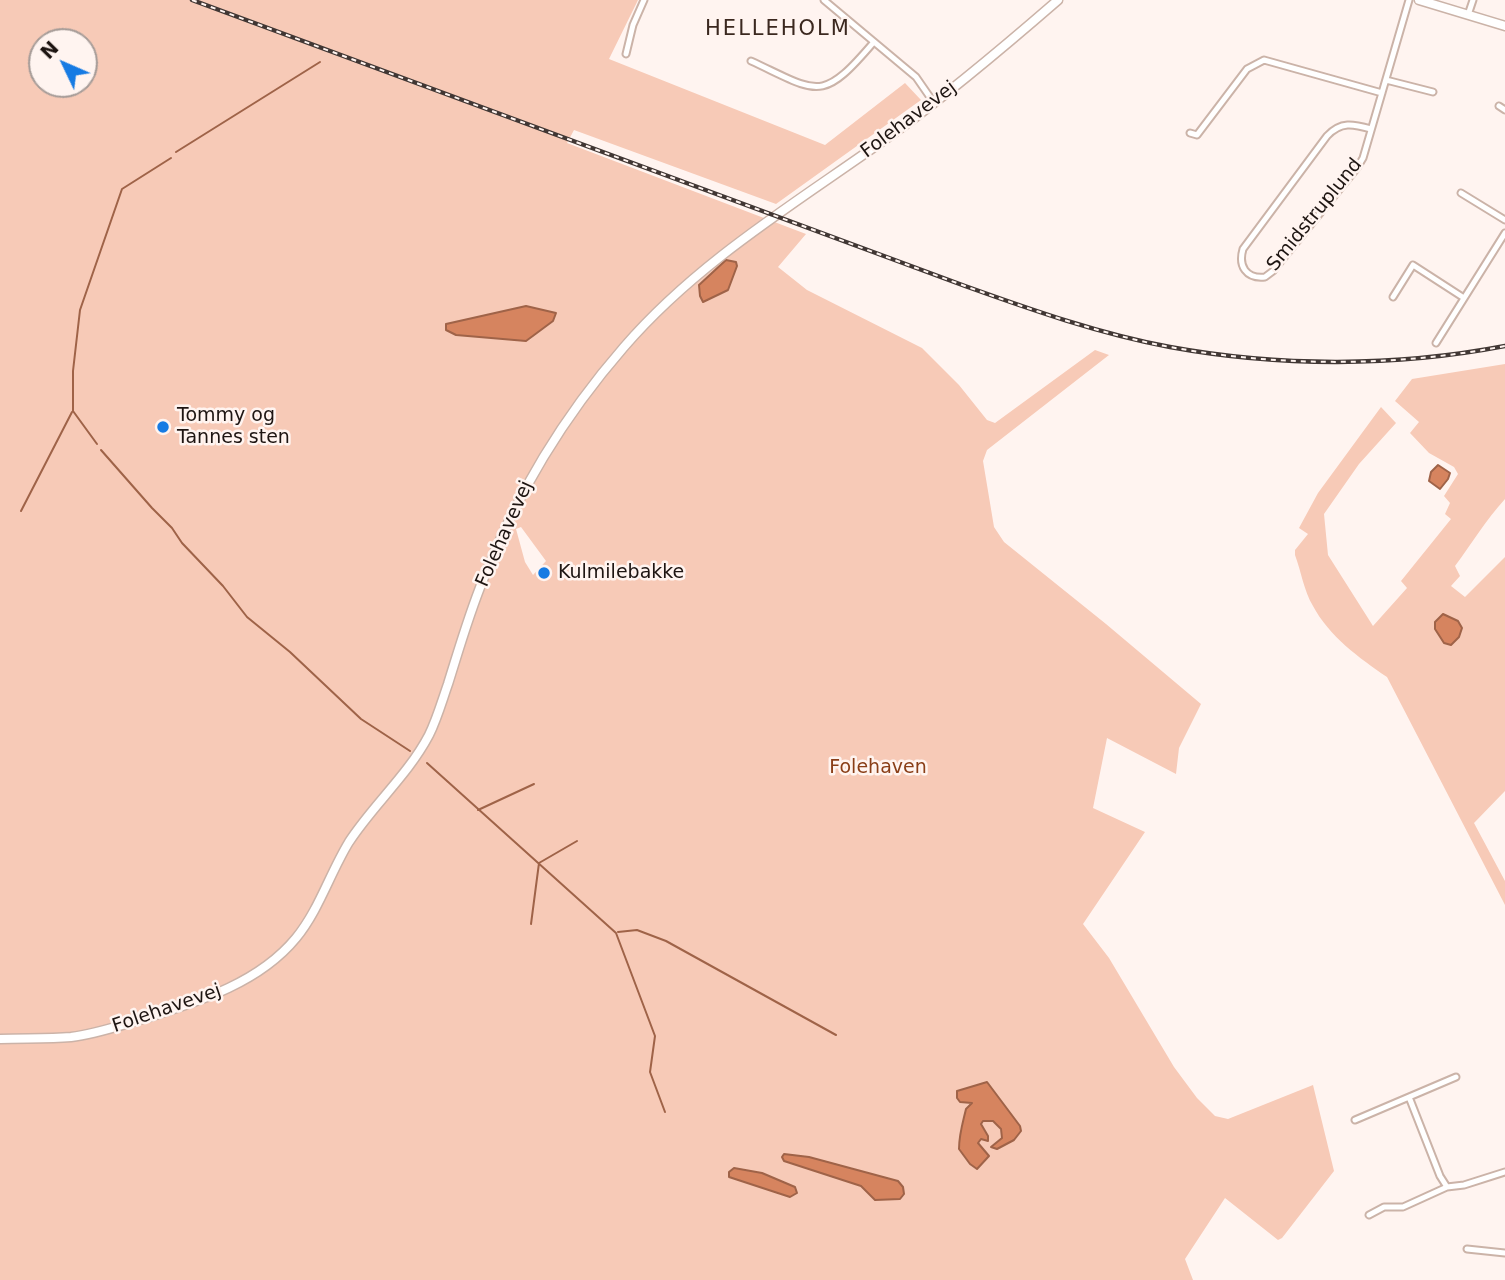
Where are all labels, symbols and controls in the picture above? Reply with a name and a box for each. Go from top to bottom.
district label: HELLEHOLM [706,17,850,43]
north arrow [28,28,98,98]
text: N [36,36,63,63]
street label: Folehavevej [857,77,961,163]
street label: Smidstruplund [1263,154,1367,276]
place label: Tommy og Tannes sten [177,405,290,449]
marker: Tommy og Tannes sten [155,419,171,435]
street label: Folehavevej [471,477,539,591]
place label: Kulmilebakke [558,562,684,584]
marker: Kulmilebakke [536,565,552,581]
park label: Folehaven [829,757,927,779]
street label: Folehavevej [110,980,224,1038]

